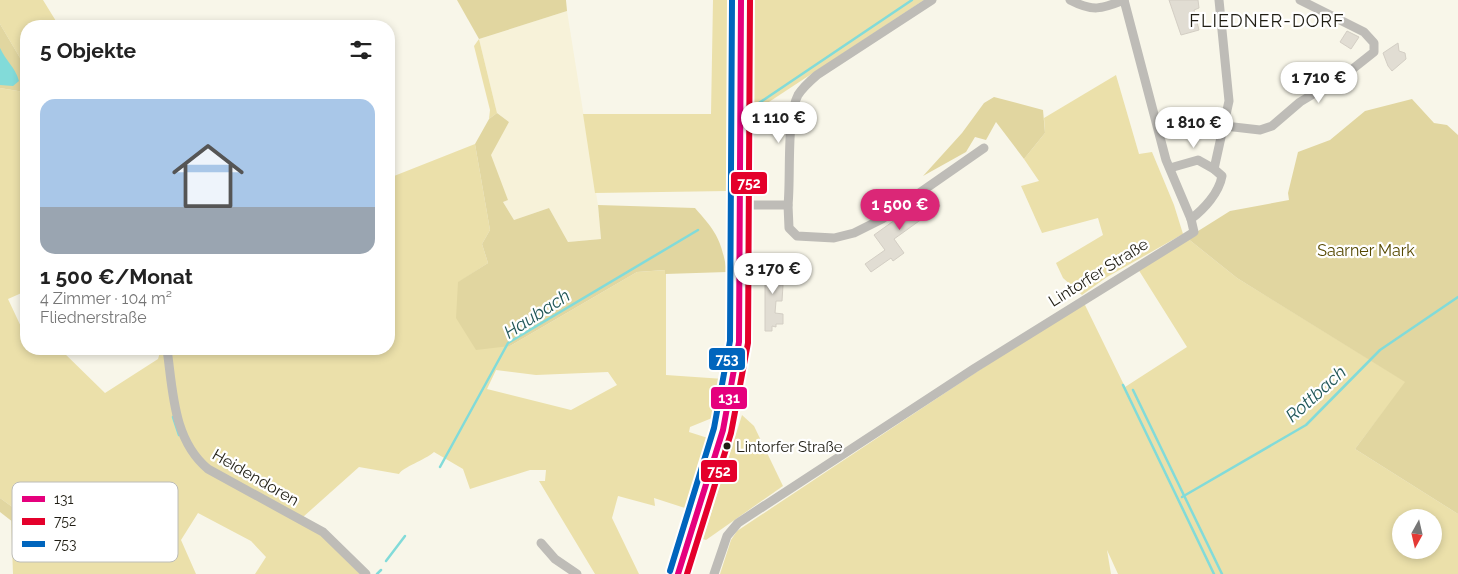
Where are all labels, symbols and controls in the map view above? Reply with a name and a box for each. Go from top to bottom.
district label: FLIEDNER-DORF [1189,10,1345,31]
icon: filters [347,36,375,64]
text: 5 Objekte [40,38,136,63]
pin: 1 710 € [1273,62,1365,104]
text: 1 710 € [1291,68,1347,87]
pin: 1 110 € [733,102,825,144]
pin: 1 810 € [1148,106,1240,149]
text: 1 110 € [752,108,806,127]
text: 1 810 € [1166,113,1222,132]
icon: home [163,131,253,221]
line badge: 752 [730,171,768,195]
text: 752 [737,175,761,191]
pin: 1 500 € [854,188,946,231]
text: 1 500 € [872,195,928,214]
street label: Lintorfer Straße [1045,234,1151,311]
park label: Saarner Mark [1317,241,1415,260]
pin: 3 170 € [727,252,819,295]
text: 3 170 € [745,259,801,278]
text: 1 500 €/Monat [40,264,193,289]
water label: Haubach [500,284,574,343]
text: 4 Zimmer · 104 m² [40,289,172,308]
text: Fliednerstraße [40,308,147,327]
line badge: 753 [708,347,746,371]
text: 753 [715,351,739,367]
water label: Rottbach [1281,361,1350,426]
line badge: 131 [710,386,748,410]
text: 131 [718,390,740,406]
place label: Lintorfer Straße [736,438,843,456]
marker: Lintorfer Straße [722,441,732,451]
street label: Heidendoren [209,445,302,510]
line badge: 752 [700,459,738,483]
text: 752 [707,463,731,479]
legend [12,482,178,562]
text: 131 [54,491,73,507]
north arrow [1392,509,1442,559]
map controls [1392,509,1442,559]
text: 752 [54,513,76,529]
text: 753 [54,536,76,552]

